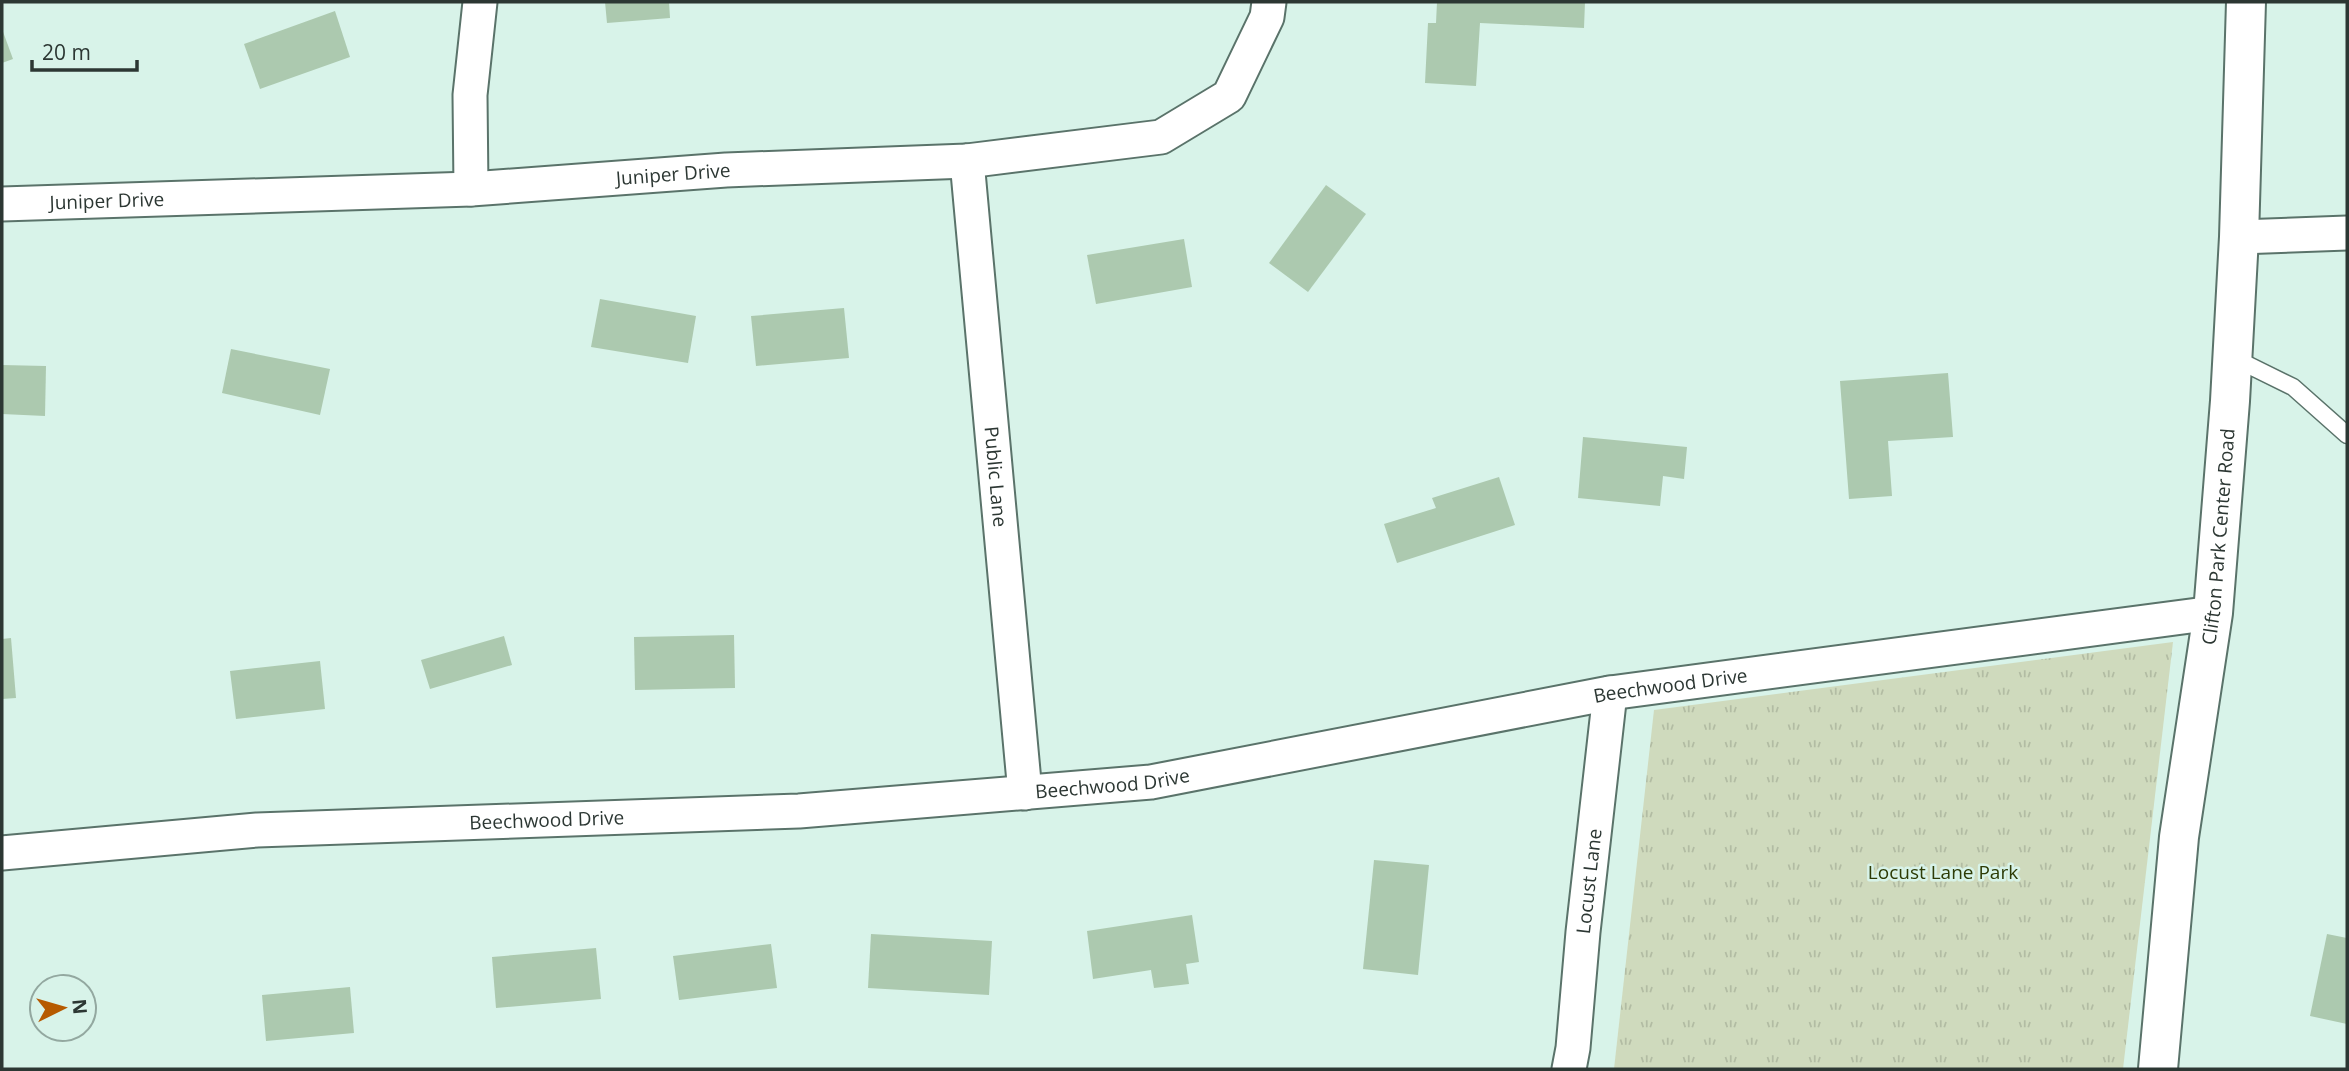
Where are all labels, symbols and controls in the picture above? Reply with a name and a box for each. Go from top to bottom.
scale bar [32,28,136,72]
text: 20 m [42,38,91,66]
street label: Juniper Drive [613,157,731,191]
street label: Juniper Drive [47,186,165,216]
street label: Public Lane [978,425,1014,528]
street label: Clifton Park Center Road [2195,427,2241,647]
street label: Beechwood Drive [1591,662,1749,709]
street label: Beechwood Drive [1034,762,1192,804]
street label: Beechwood Drive [469,804,625,836]
street label: Locust Lane [1570,827,1608,935]
park label: Locust Lane Park [1868,859,2018,885]
north arrow [28,973,98,1043]
text: N [66,998,94,1015]

